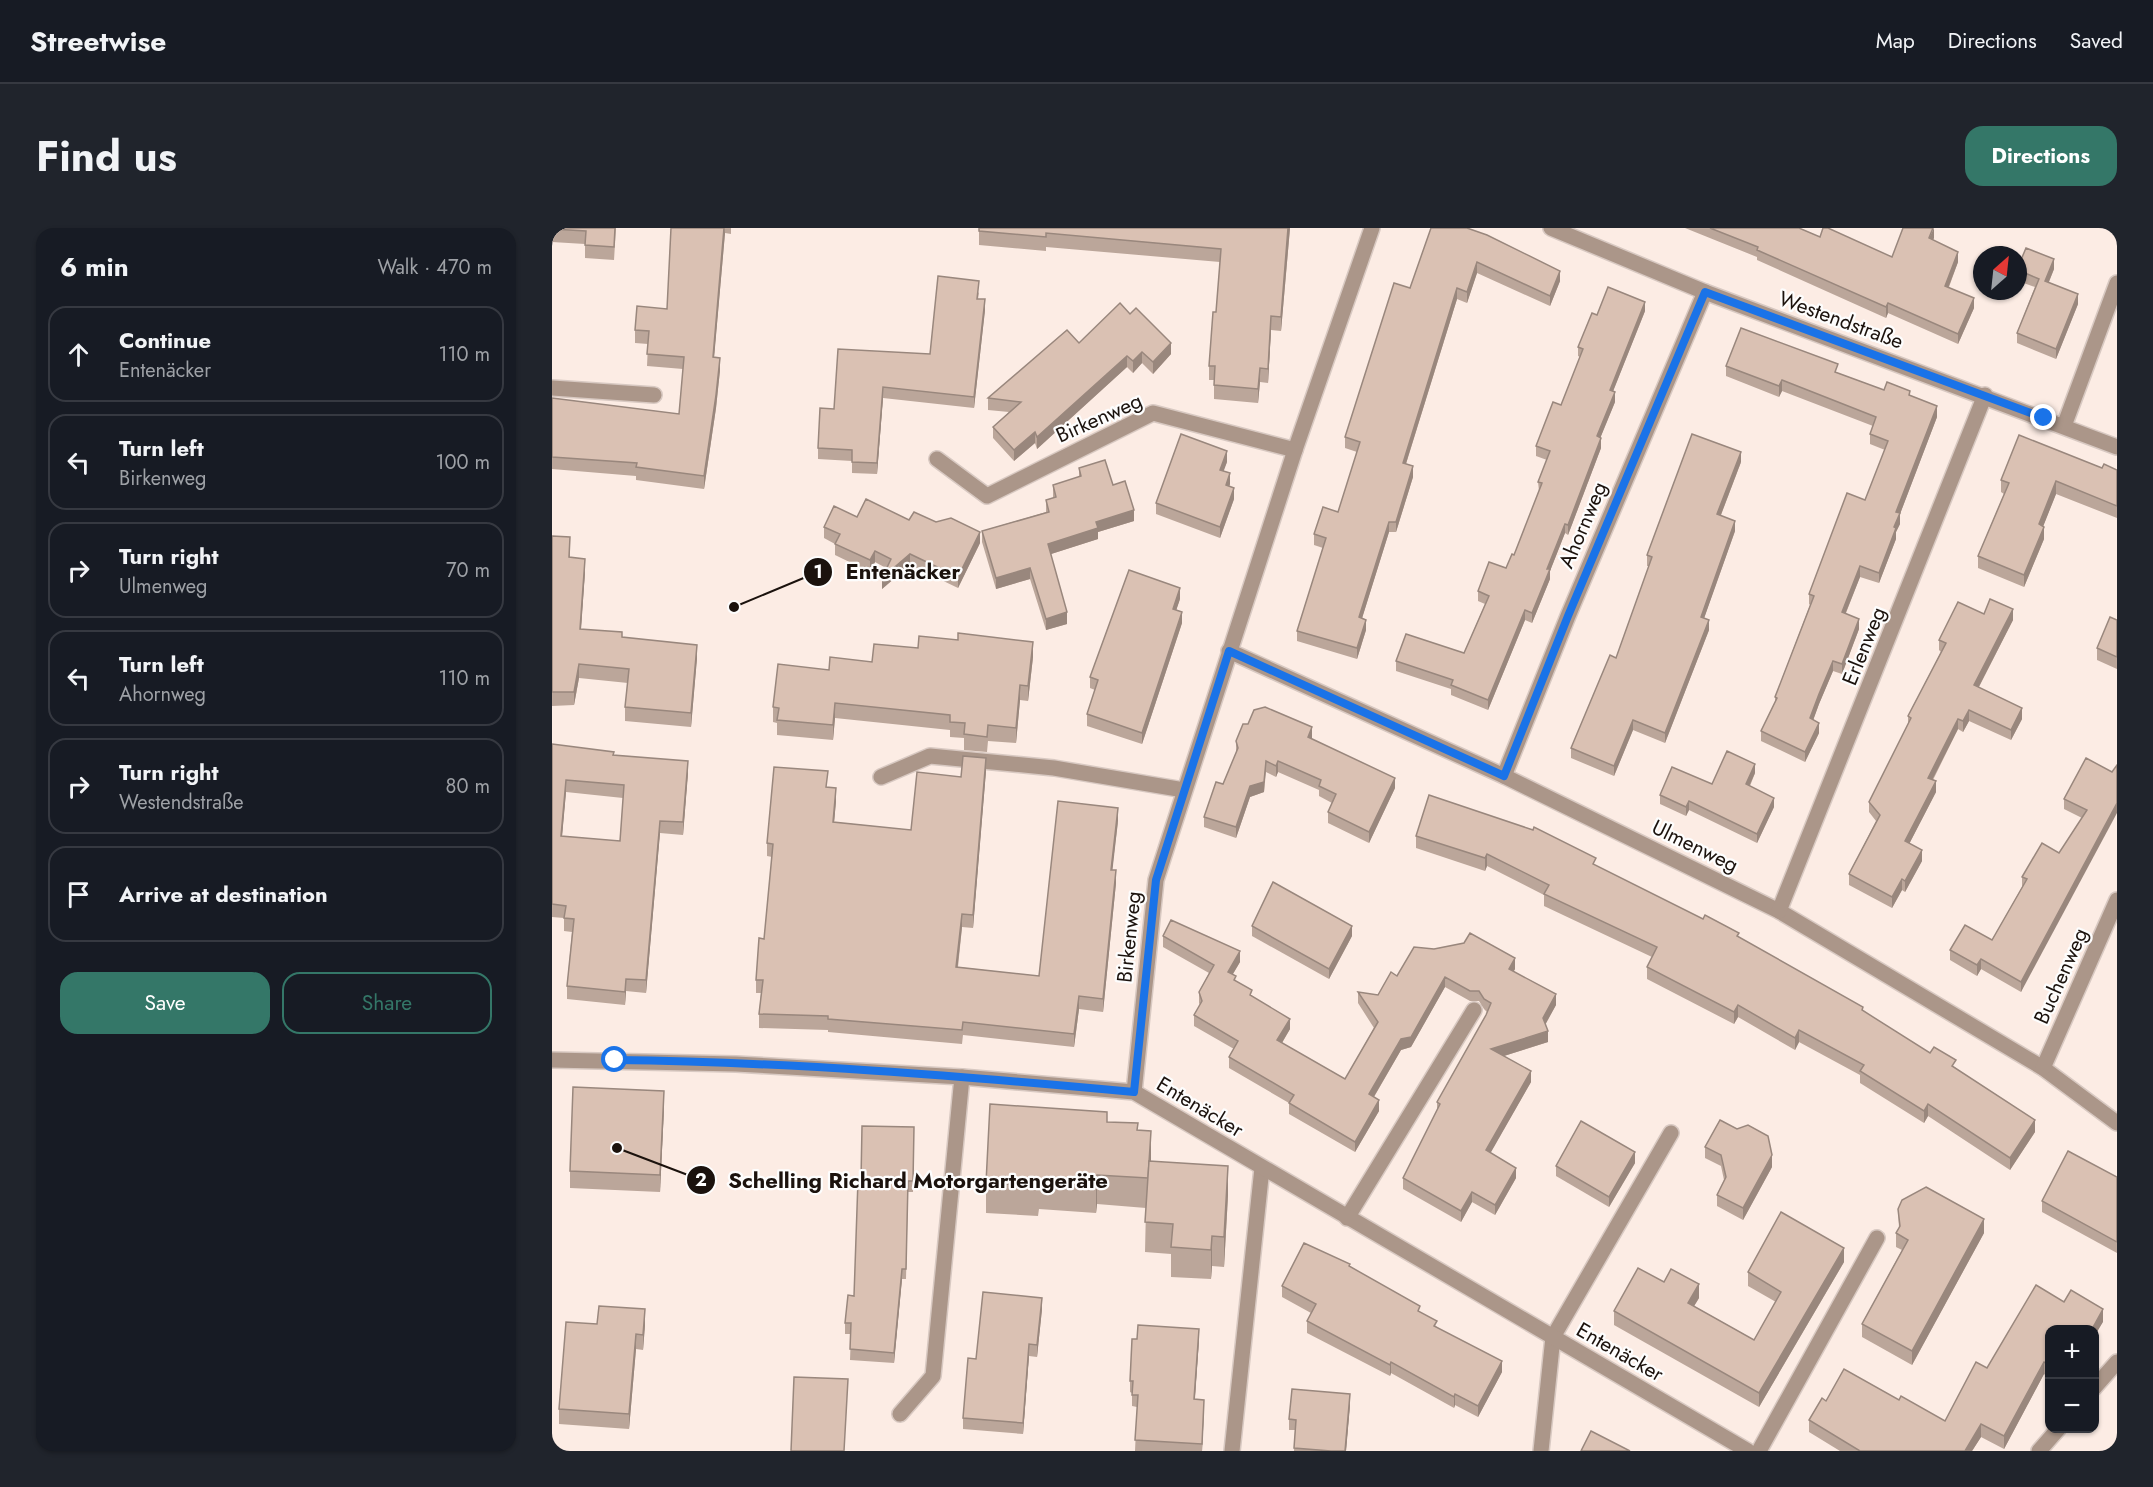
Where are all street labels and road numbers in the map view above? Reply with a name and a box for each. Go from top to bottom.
street label: Westendstraße [1774,284,1908,357]
street label: Birkenweg [1051,386,1147,450]
street label: Ahornweg [1551,477,1615,573]
street label: Erlenweg [1835,602,1893,690]
street label: Ulmenweg [1647,812,1743,880]
street label: Birkenweg [1109,890,1149,984]
street label: Buchenweg [2026,923,2096,1029]
street label: Entenäcker [1151,1069,1250,1145]
street label: Entenäcker [1571,1315,1670,1390]

